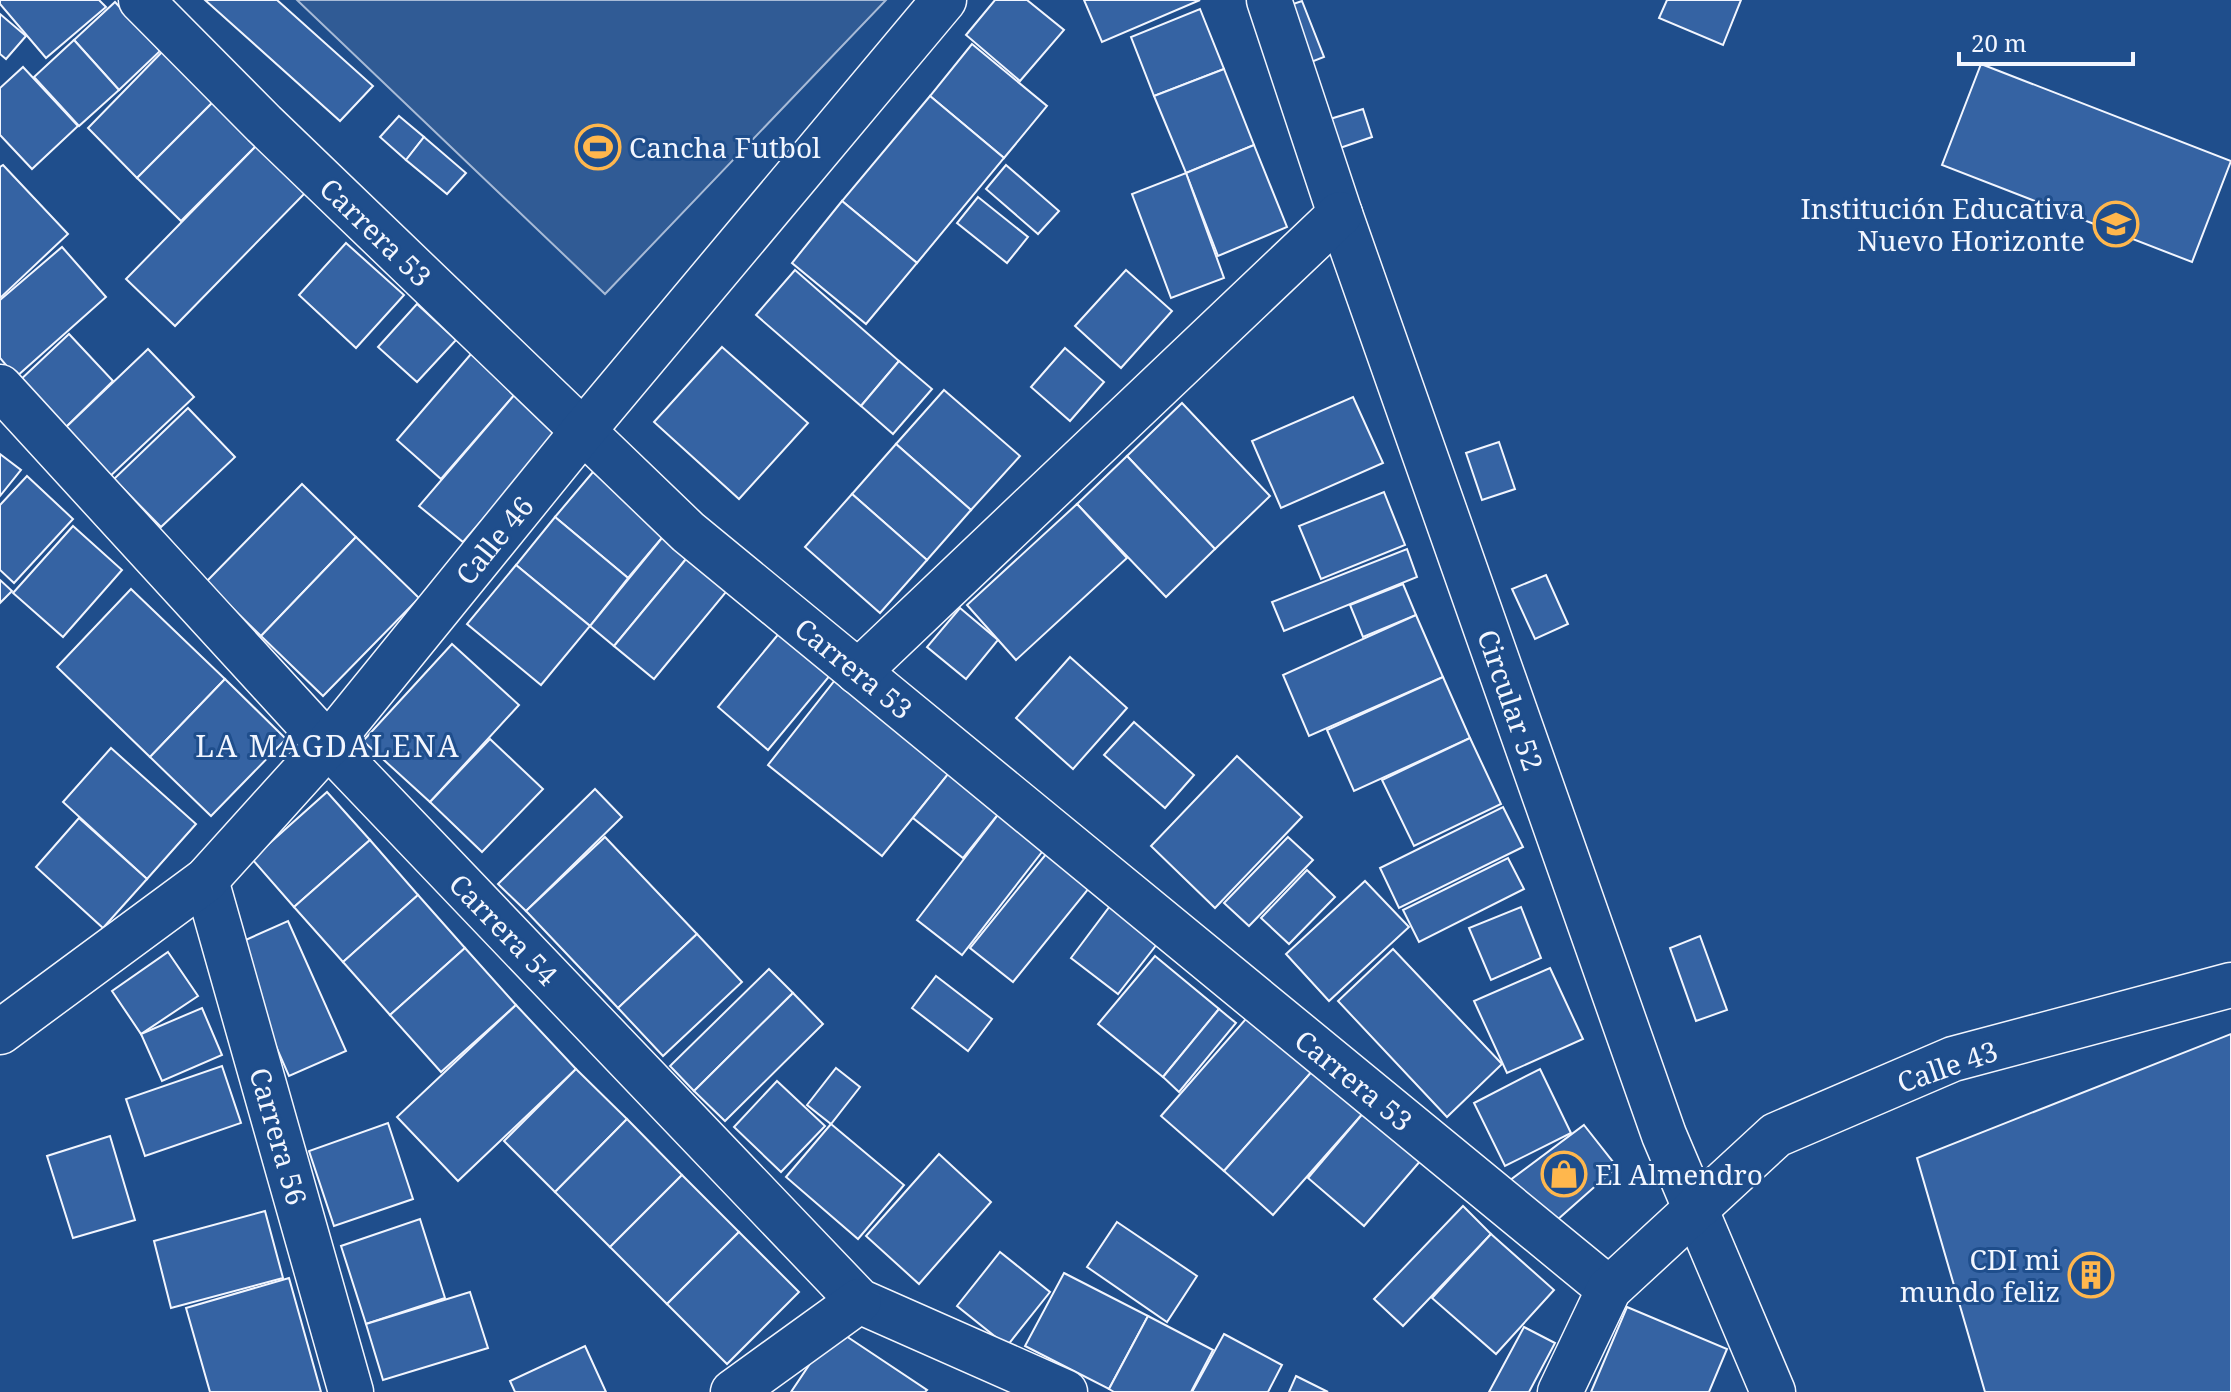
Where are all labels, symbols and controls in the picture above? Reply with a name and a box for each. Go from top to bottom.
scale bar [1959,16,2133,66]
text: 20 m [1971,26,2027,59]
sports icon: Cancha Futbol [574,123,622,171]
place label: Cancha Futbol [629,128,821,166]
street label: Carrera 53 [312,169,440,295]
place label: Institución Educativa Nuevo Horizonte [1801,189,2085,259]
school or university icon: Institución Educativa Nuevo Horizonte [2092,200,2140,248]
street label: Calle 46 [447,488,541,592]
street label: Carrera 53 [787,609,921,727]
street label: Circular 52 [1469,624,1553,776]
district label: LA MAGDALENA [195,725,461,766]
street label: Carrera 54 [441,865,567,993]
street label: Carrera 53 [1287,1021,1421,1139]
street label: Calle 43 [1892,1031,2002,1101]
street label: Carrera 56 [241,1063,317,1209]
shop icon: El Almendro [1540,1150,1588,1198]
place label: El Almendro [1595,1155,1763,1193]
place label: CDI mi mundo feliz [1900,1240,2060,1310]
building icon: CDI mi mundo feliz [2067,1251,2115,1299]

